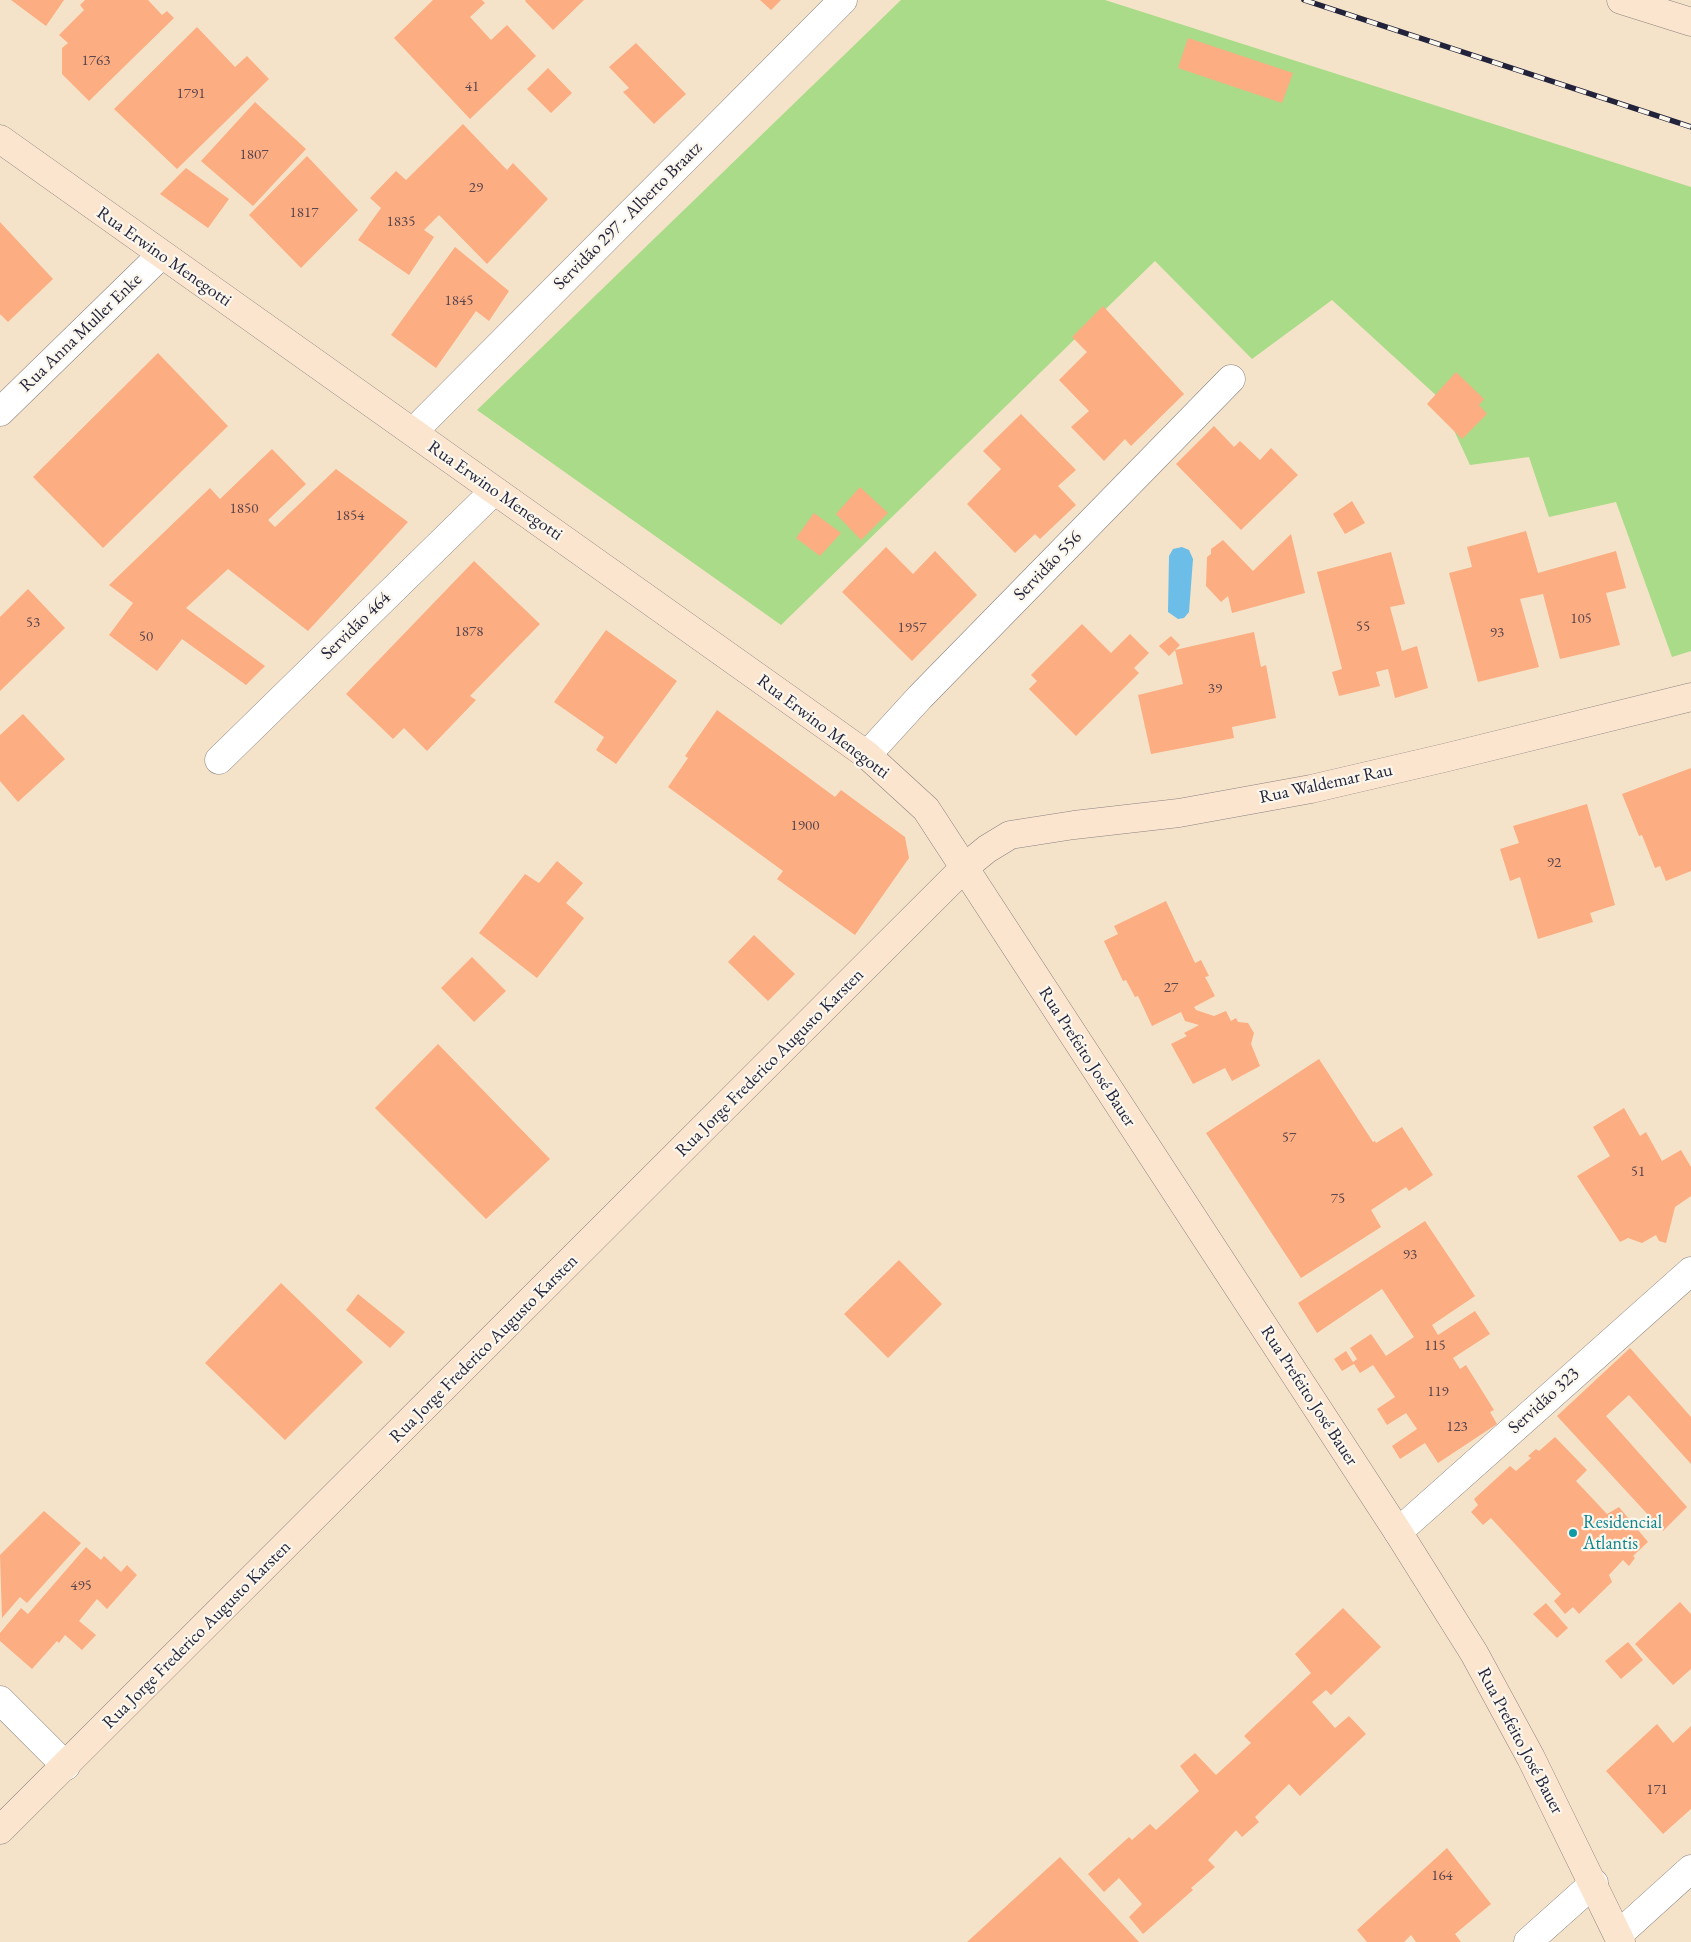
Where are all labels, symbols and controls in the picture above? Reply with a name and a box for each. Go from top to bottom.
house number: 1763 [82,52,110,70]
house number: 41 [465,78,479,96]
house number: 1791 [177,85,205,103]
street label: Servidão 297 - Alberto Braatz [549,137,707,295]
house number: 1807 [240,146,268,164]
house number: 29 [469,179,483,197]
street label: Rua Erwino Menegotti [92,202,236,312]
house number: 1817 [290,204,318,222]
house number: 1835 [387,213,415,231]
street label: Rua Anna Muller Enke [15,269,147,397]
house number: 1845 [445,292,473,310]
street label: Rua Erwino Menegotti [423,436,567,546]
house number: 1850 [230,500,258,518]
house number: 1854 [336,507,364,525]
street label: Servidão 556 [1010,527,1086,605]
street label: Servidão 464 [317,588,395,664]
house number: 105 [1570,610,1592,628]
house number: 53 [26,614,40,632]
house number: 55 [1356,618,1370,636]
house number: 1957 [898,619,926,637]
house number: 1878 [455,623,483,641]
house number: 93 [1490,624,1504,642]
house number: 50 [139,628,153,646]
street label: Rua Erwino Menegotti [753,670,893,784]
house number: 39 [1208,680,1222,698]
street label: Rua Waldemar Rau [1257,759,1395,809]
house number: 1900 [791,817,819,835]
house number: 92 [1547,854,1561,872]
street label: Rua Jorge Frederico Augusto Karsten [671,964,869,1162]
house number: 27 [1164,979,1178,997]
street label: Rua Prefeito José Bauer [1034,983,1140,1131]
house number: 57 [1282,1129,1296,1147]
house number: 51 [1631,1163,1645,1181]
house number: 75 [1331,1190,1345,1208]
house number: 93 [1403,1246,1417,1264]
street label: Rua Jorge Frederico Augusto Karsten [385,1250,583,1448]
street label: Rua Prefeito José Bauer [1256,1322,1362,1470]
house number: 115 [1424,1337,1446,1355]
street label: Servidão 323 [1504,1363,1584,1439]
house number: 119 [1427,1383,1449,1401]
house number: 123 [1446,1418,1468,1436]
place label: Residencial Atlantis [1583,1512,1662,1555]
marker: Residencial Atlantis [1567,1527,1579,1539]
street label: Rua Jorge Frederico Augusto Karsten [98,1536,296,1734]
house number: 495 [70,1577,92,1595]
street label: Rua Prefeito José Bauer [1472,1664,1568,1818]
house number: 171 [1646,1781,1668,1799]
house number: 164 [1431,1867,1453,1885]

